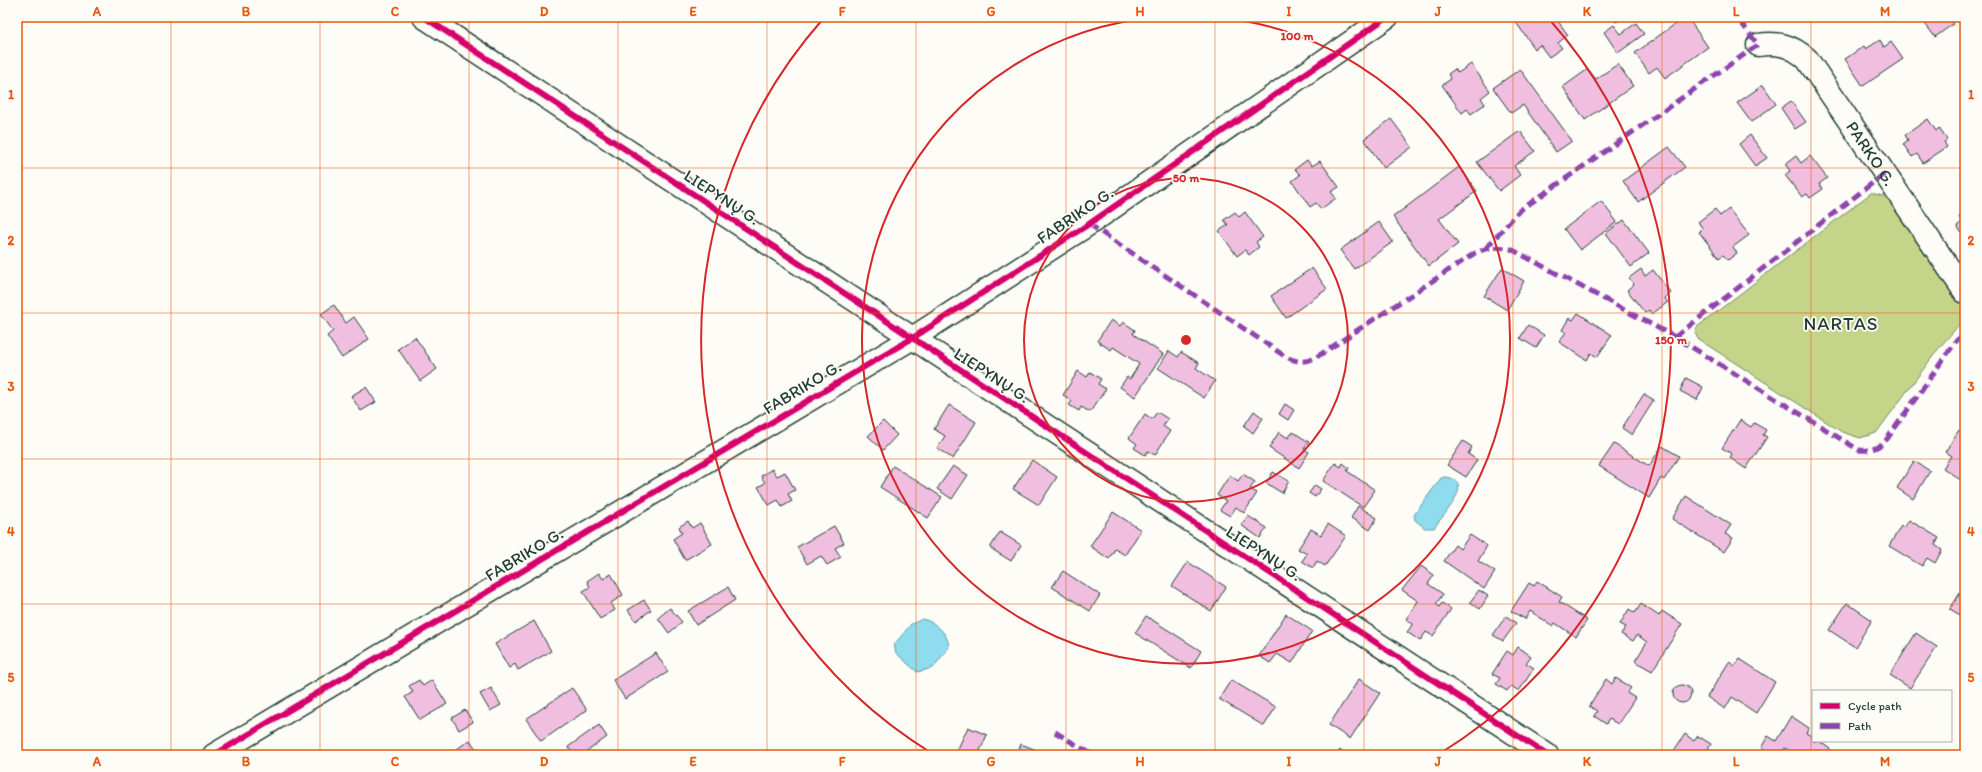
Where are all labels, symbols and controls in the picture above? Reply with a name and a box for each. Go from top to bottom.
text: A [92,4,102,19]
text: B [242,4,251,19]
text: C [391,4,400,19]
text: D [540,4,549,19]
text: E [689,4,697,19]
text: F [839,4,846,19]
text: G [987,4,996,19]
text: H [1136,4,1145,19]
text: I [1287,4,1292,19]
text: J [1434,4,1442,19]
text: K [1583,4,1592,19]
text: L [1733,4,1740,19]
text: M [1880,4,1890,19]
text: 100 m [1280,29,1314,43]
text: 1 [8,87,14,102]
text: 1 [1968,87,1974,102]
street label: PARKO G. [1842,117,1900,189]
street label: LIEPYNŲ G. [680,165,764,229]
text: 50 m [1173,171,1200,185]
street label: FABRIKO G. [1033,182,1117,248]
text: 2 [8,233,15,248]
text: 2 [1968,233,1975,248]
district label: NARTAS [1804,312,1878,335]
centre of rings [1179,333,1193,347]
text: 150 m [1655,333,1688,347]
street label: LIEPYNŲ G. [950,343,1034,407]
street label: FABRIKO G. [759,356,845,418]
text: 3 [7,379,15,394]
text: 3 [1967,379,1975,394]
street label: LIEPYNŲ G. [1222,521,1306,585]
street label: FABRIKO G. [481,523,567,585]
text: 4 [7,524,15,539]
text: 4 [1967,524,1975,539]
text: 5 [8,670,15,685]
text: 5 [1968,670,1975,685]
legend [1812,690,1952,742]
text: Cycle path [1848,699,1902,713]
text: Path [1848,719,1871,733]
text: A [92,754,102,769]
text: B [242,754,251,769]
text: C [391,754,400,769]
text: D [540,754,549,769]
text: E [689,754,697,769]
text: F [839,754,846,769]
text: G [987,754,996,769]
text: H [1136,754,1145,769]
text: I [1287,754,1292,769]
text: J [1434,754,1442,769]
text: K [1583,754,1592,769]
text: L [1733,754,1740,769]
text: M [1880,754,1890,769]

